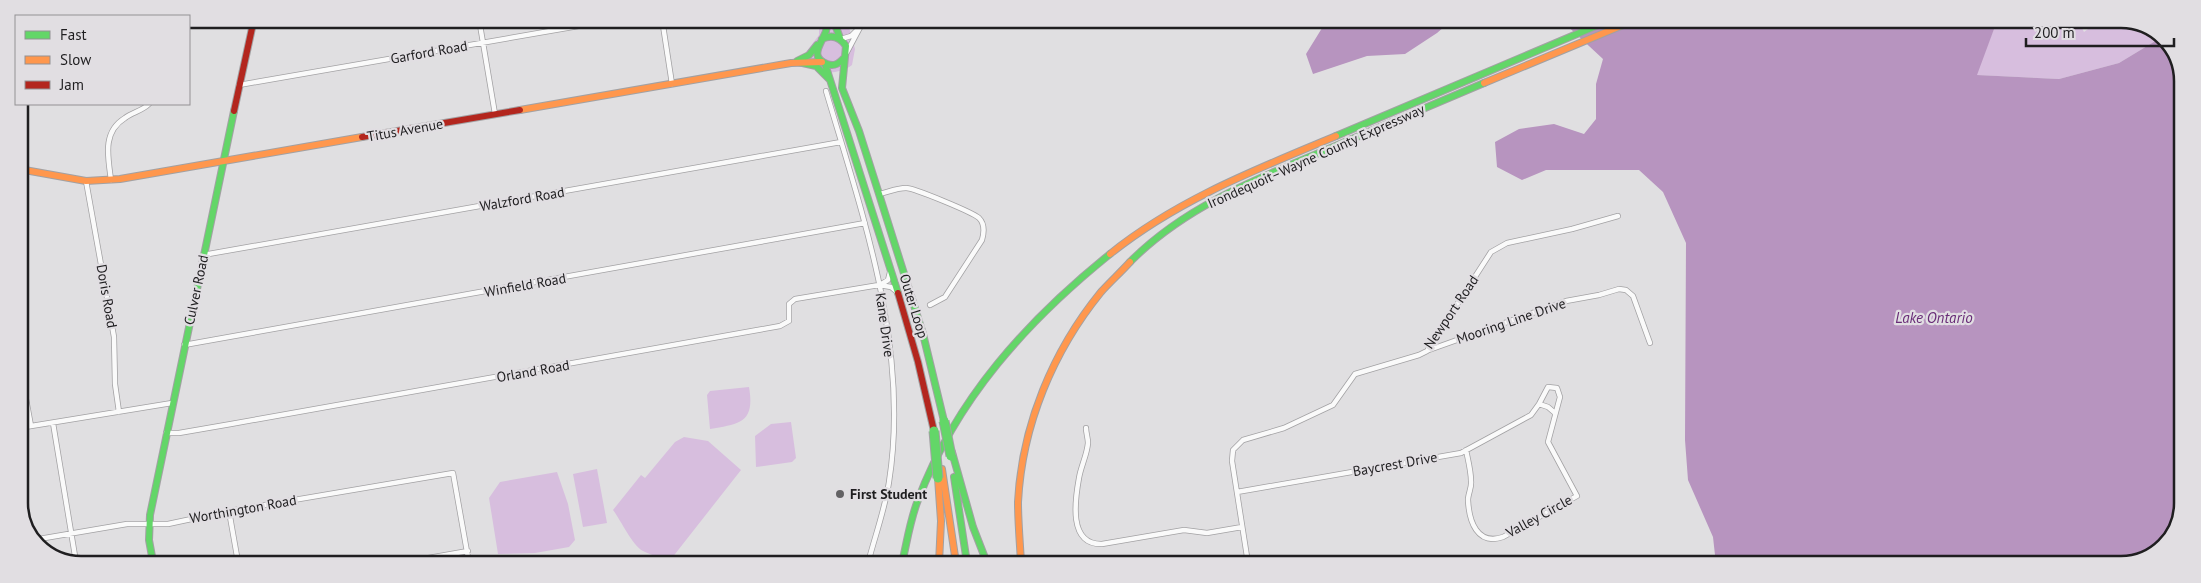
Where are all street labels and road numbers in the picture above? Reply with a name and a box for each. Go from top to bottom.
street label: Garford Road [389,36,469,68]
street label: Irondequoit–Wayne County Expressway [1205,100,1428,212]
street label: Titus Avenue [366,114,444,146]
street label: Walzford Road [478,183,566,215]
street label: Culver Road [180,253,212,327]
street label: Doris Road [93,263,121,329]
street label: Winfield Road [483,269,567,301]
street label: Outer Loop [896,272,932,340]
street label: Newport Road [1420,272,1482,352]
street label: Kane Drive [872,292,898,358]
street label: Mooring Line Drive [1454,294,1568,348]
street label: Orland Road [495,356,571,386]
street label: Baycrest Drive [1351,448,1439,480]
street label: Valley Circle [1502,490,1575,542]
street label: Worthington Road [188,491,298,527]

